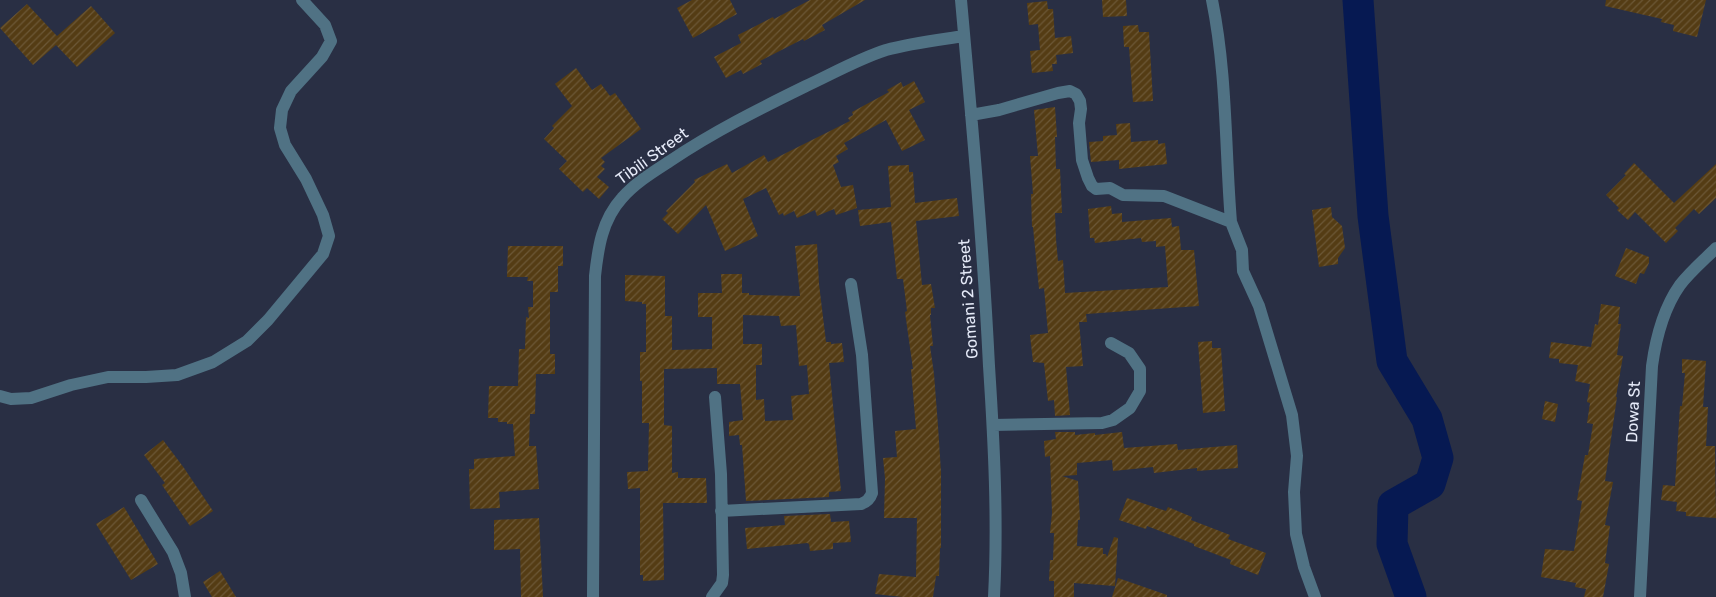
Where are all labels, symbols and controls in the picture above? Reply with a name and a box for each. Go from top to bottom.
street label: Tibili Street [612,124,692,188]
street label: Gomani 2 Street [954,238,982,360]
street label: Dowa St [1622,381,1644,443]

